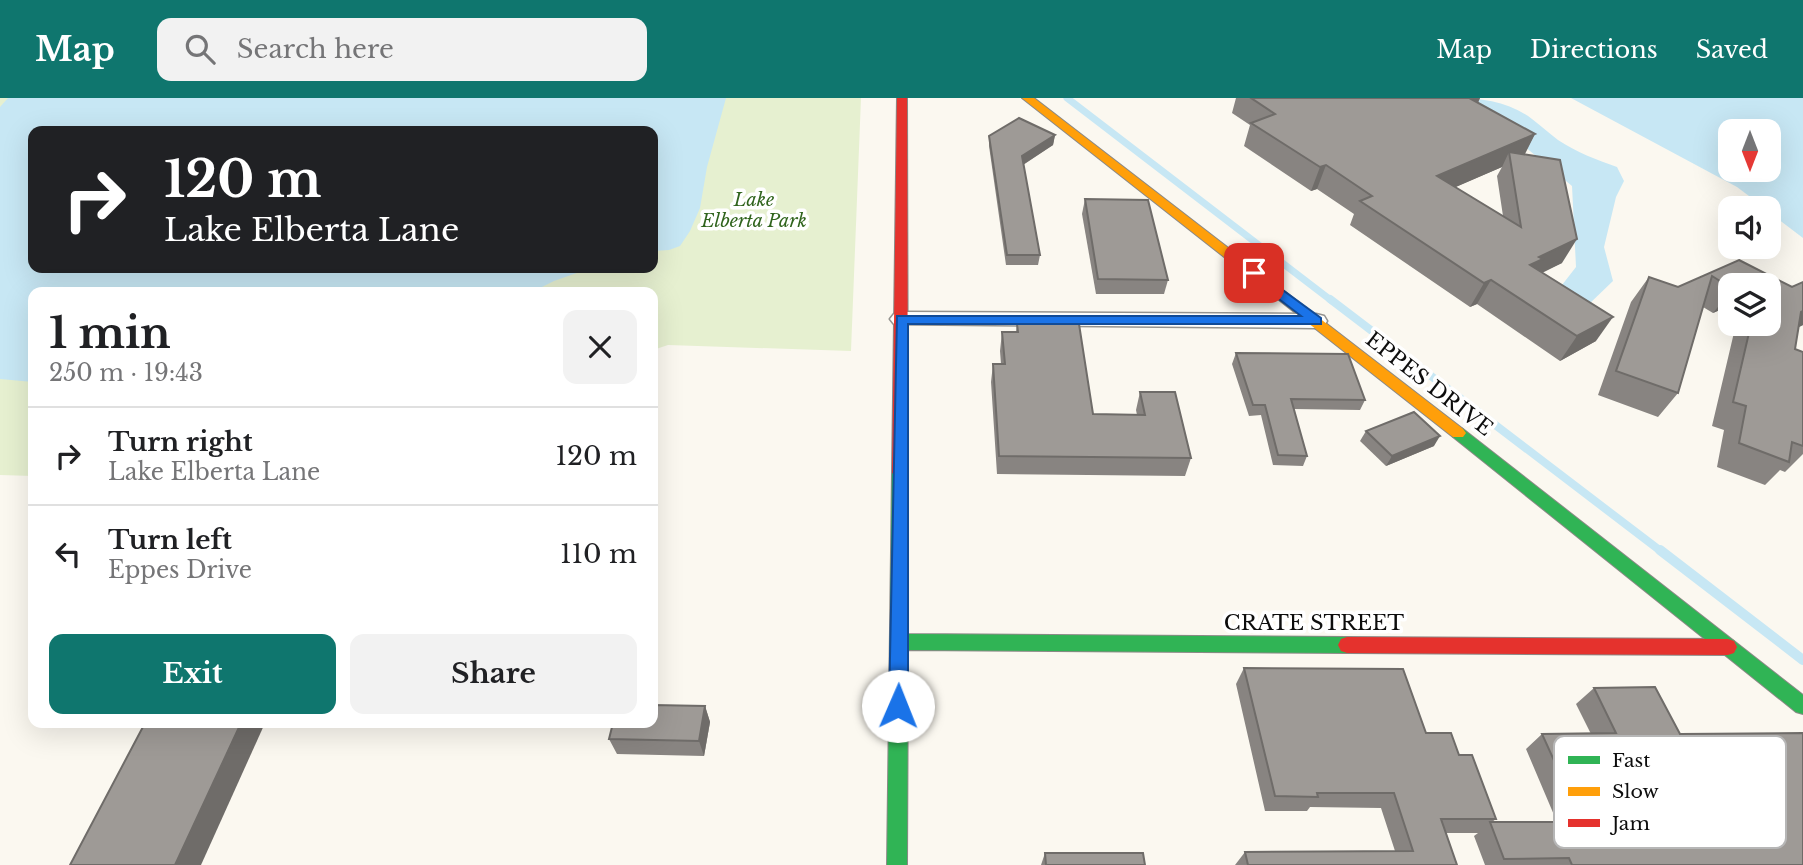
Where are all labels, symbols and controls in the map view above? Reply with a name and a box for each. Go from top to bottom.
search box [157,18,647,81]
text: Map [35,29,115,70]
icon: search [181,30,219,68]
text: Search here [237,33,394,65]
text: Map [1436,35,1492,64]
text: Directions [1530,35,1658,64]
text: Saved [1696,35,1768,64]
north arrow [1718,119,1782,182]
map controls [1718,119,1781,336]
text: 120 m [164,149,322,210]
icon: right [49,154,140,245]
park label: Lake Elberta Park [700,189,807,232]
button: sound [1718,196,1781,259]
text: Lake Elberta Lane [164,210,459,250]
pin [1224,243,1284,303]
icon: arrive [1235,254,1273,292]
button: layers [1718,273,1781,336]
text: 1 min [49,307,171,359]
button: close [563,310,637,384]
street label: EPPES DRIVE [1360,326,1498,442]
text: 250 m · 19:43 [49,359,203,387]
text: Turn right [108,426,253,458]
icon: right [49,437,87,475]
text: 120 m [555,440,637,472]
text: Lake Elberta Lane [108,458,320,486]
text: Turn left [108,524,232,556]
icon: left [49,535,87,573]
text: 110 m [560,538,637,570]
text: Eppes Drive [108,556,252,584]
street label: CRATE STREET [1224,610,1404,636]
button: Exit [49,634,336,714]
button: Share [350,634,637,714]
position arrow [861,669,935,743]
legend [1554,736,1786,848]
text: Fast [1612,749,1651,772]
text: Slow [1612,780,1659,803]
text: Jam [1609,812,1650,835]

